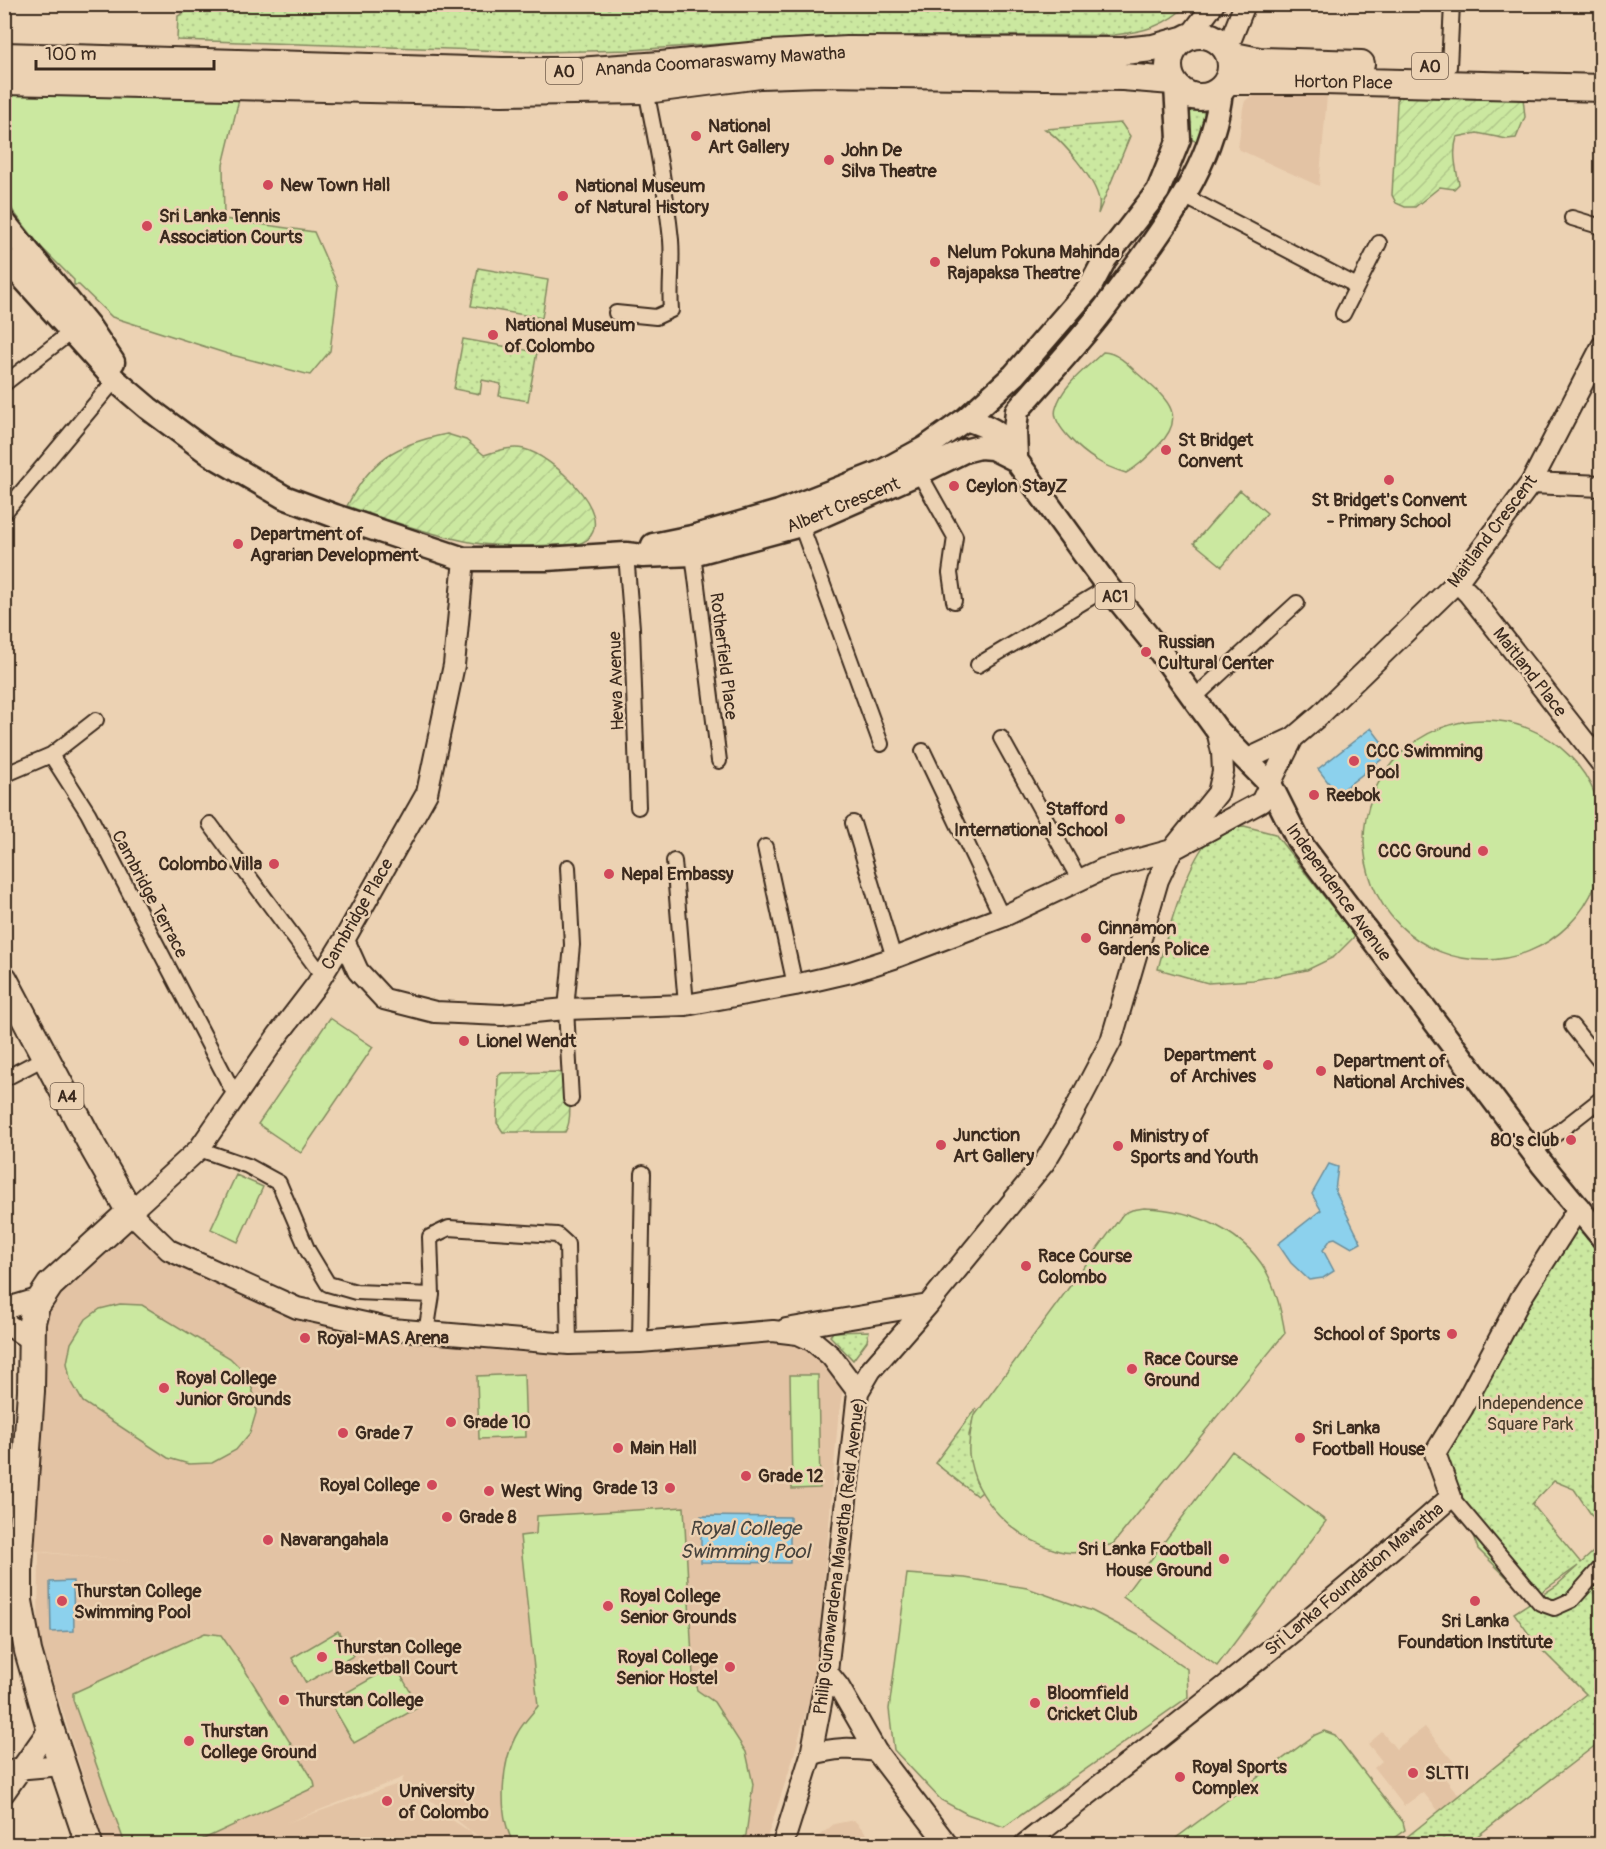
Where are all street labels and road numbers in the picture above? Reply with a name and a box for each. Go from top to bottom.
street label: Ananda Coomaraswamy Mawatha [594,41,846,82]
road number: A0 [1412,53,1448,79]
road number: A0 [546,58,582,84]
street label: Horton Place [1293,70,1393,95]
street label: Maitland Crescent [1442,470,1543,592]
street label: Albert Crescent [783,472,904,539]
road number: AC1 [1096,583,1134,609]
street label: Rotherfield Place [704,591,743,721]
street label: Maitland Place [1487,623,1572,722]
street label: Hewa Avenue [603,631,630,731]
street label: Independence Avenue [1281,819,1397,966]
street label: Cambridge Terrace [106,826,193,962]
street label: Cambridge Place [316,854,399,974]
road number: A4 [50,1083,84,1109]
street label: Philip Gunawardena Mawatha (Reid Avenue) [809,1396,870,1716]
street label: Sri Lanka Foundation Mawatha [1260,1498,1449,1661]

